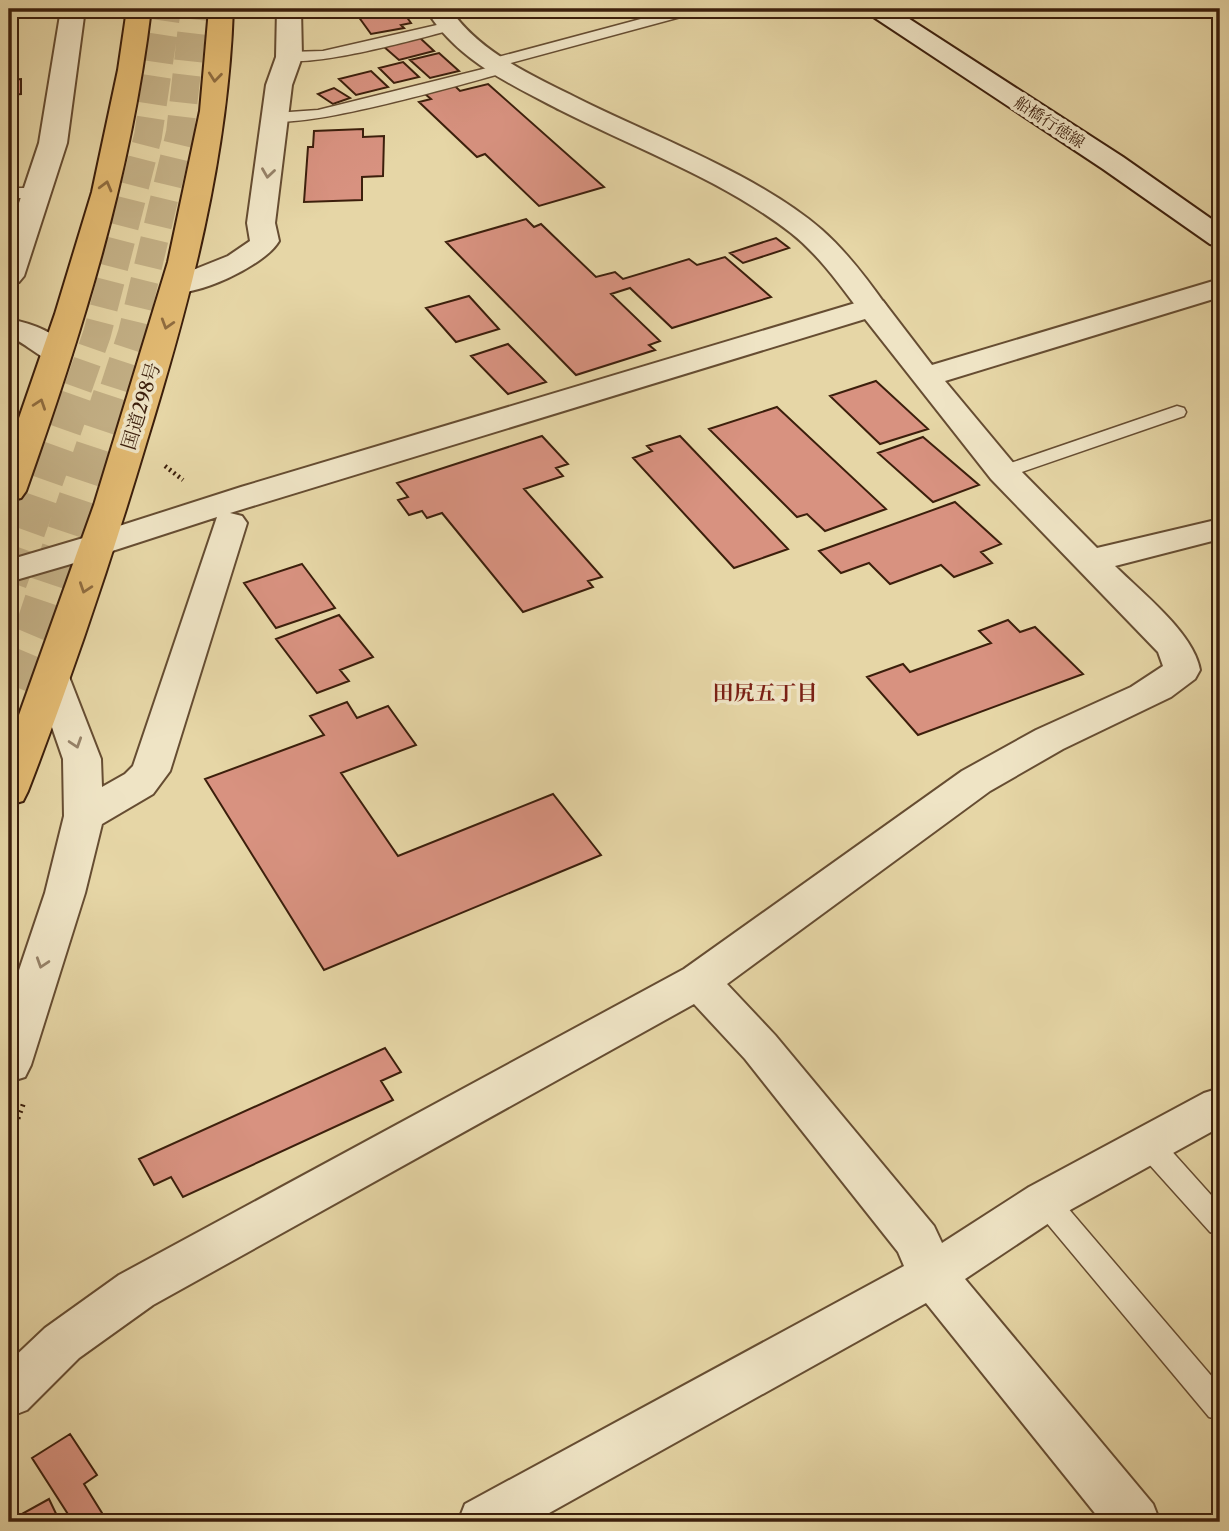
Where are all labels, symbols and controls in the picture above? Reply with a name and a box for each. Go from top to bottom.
one-way arrow [208,72,223,83]
street label: 船橋行徳線 [1011,92,1089,152]
one-way arrow [260,167,275,178]
one-way arrow [97,180,112,192]
one-way arrow [160,317,175,329]
street label: 国道298号 [117,359,165,453]
one-way arrow [32,398,46,410]
one-way arrow [79,581,93,593]
district label: 田尻五丁目 [713,680,818,705]
one-way arrow [68,736,83,748]
one-way arrow [36,957,51,969]

